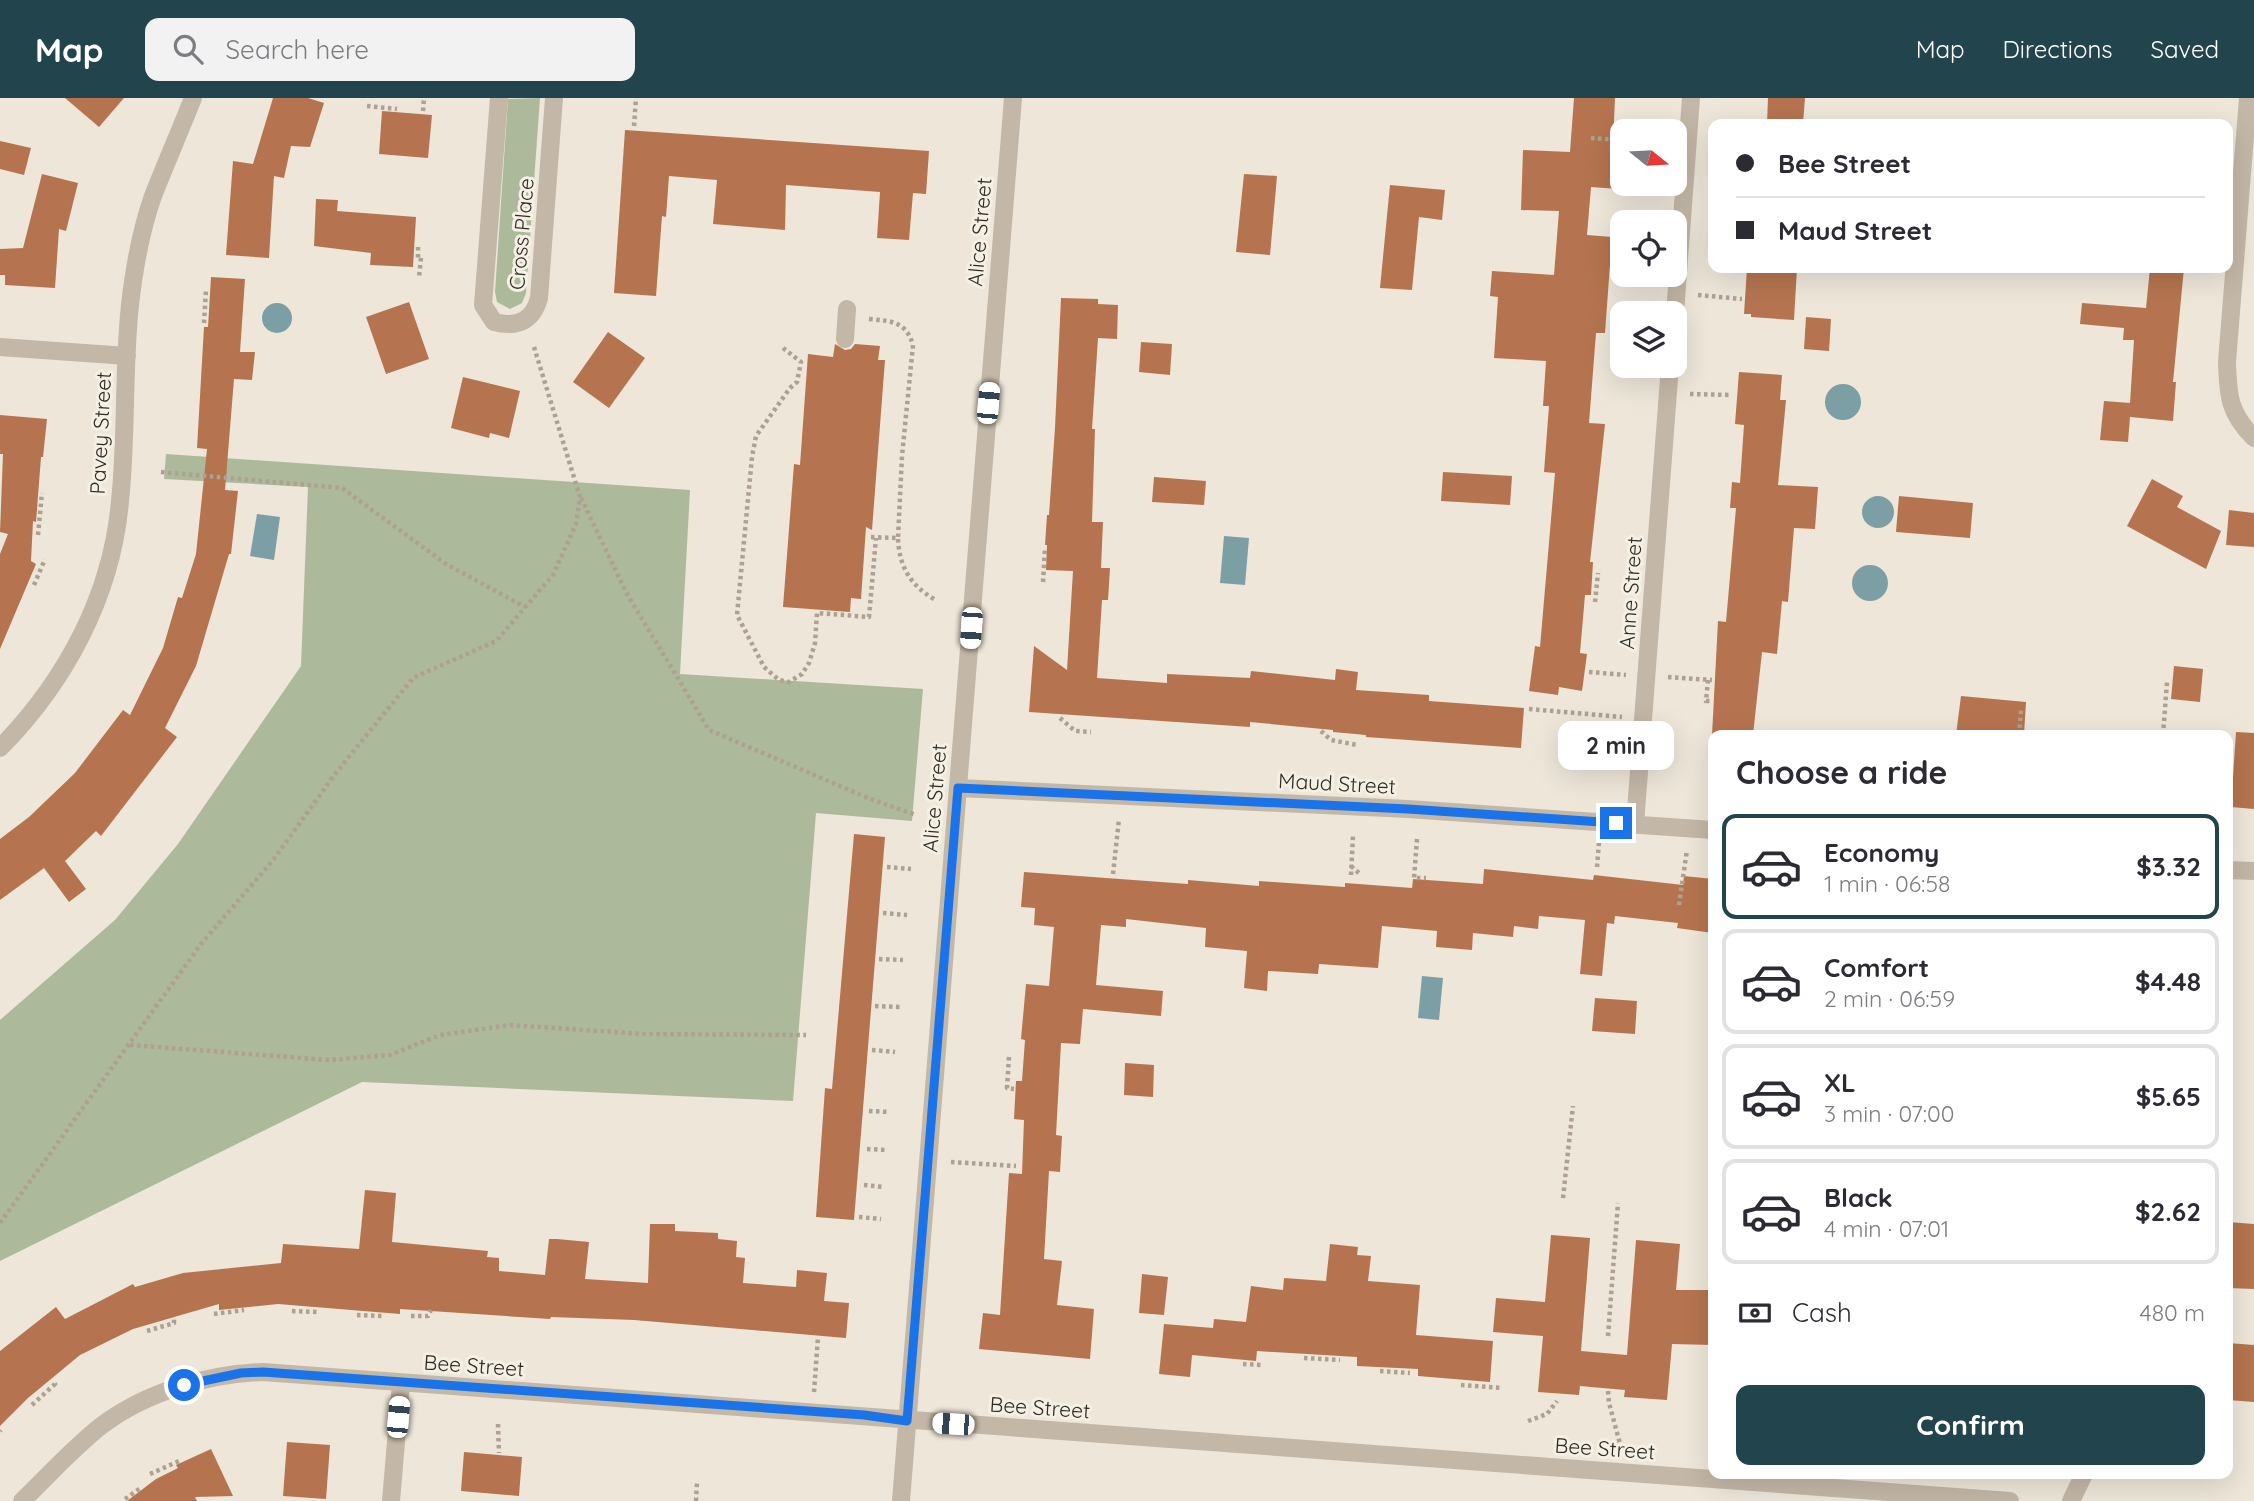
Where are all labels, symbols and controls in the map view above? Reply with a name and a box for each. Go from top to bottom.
search box [145,18,635,81]
text: Map [35,29,103,70]
icon: search [169,30,207,68]
text: Search here [225,33,369,66]
text: Map [1916,34,1965,64]
text: Directions [2003,34,2113,64]
text: Saved [2151,34,2219,64]
north arrow [1610,119,1687,196]
map controls [1610,119,1687,378]
text: Bee Street [1778,147,1911,180]
street label: Cross Place [503,177,539,291]
street label: Alice Street [961,177,997,287]
button: locate [1610,210,1687,287]
text: Maud Street [1778,214,1932,247]
button: layers [1610,301,1687,378]
street label: Pavey Street [84,371,116,495]
car [976,381,1001,425]
street label: Anne Street [1613,536,1647,650]
car [960,606,983,650]
callout: 2 min [1558,722,1674,770]
text: 2 min [1586,731,1646,760]
street label: Alice Street [916,743,952,853]
text: Choose a ride [1736,752,1948,792]
street label: Maud Street [1278,767,1396,799]
route end [1600,807,1632,839]
icon: car [1740,835,1803,898]
text: Economy [1824,836,1939,869]
text: $3.32 [2136,850,2201,883]
text: 1 min · 06:58 [1824,869,1950,898]
icon: car [1740,950,1803,1013]
text: Comfort [1824,951,1929,984]
text: $4.48 [2135,965,2201,998]
text: 2 min · 06:59 [1824,984,1955,1013]
icon: car [1740,1065,1803,1128]
text: XL [1824,1066,1856,1099]
text: $5.65 [2136,1080,2201,1113]
text: 3 min · 07:00 [1824,1099,1954,1128]
icon: car [1740,1180,1803,1243]
text: Black [1824,1181,1893,1214]
text: $2.62 [2135,1195,2201,1228]
text: 4 min · 07:01 [1824,1214,1949,1243]
icon: cash [1736,1294,1774,1332]
text: Cash [1792,1296,1852,1329]
text: 480 m [2140,1298,2205,1327]
street label: Bee Street [423,1349,525,1381]
route start [168,1369,200,1401]
button: Confirm [1736,1385,2205,1465]
street label: Bee Street [989,1391,1091,1423]
car [386,1395,411,1439]
car [932,1412,975,1436]
street label: Bee Street [1554,1432,1656,1464]

